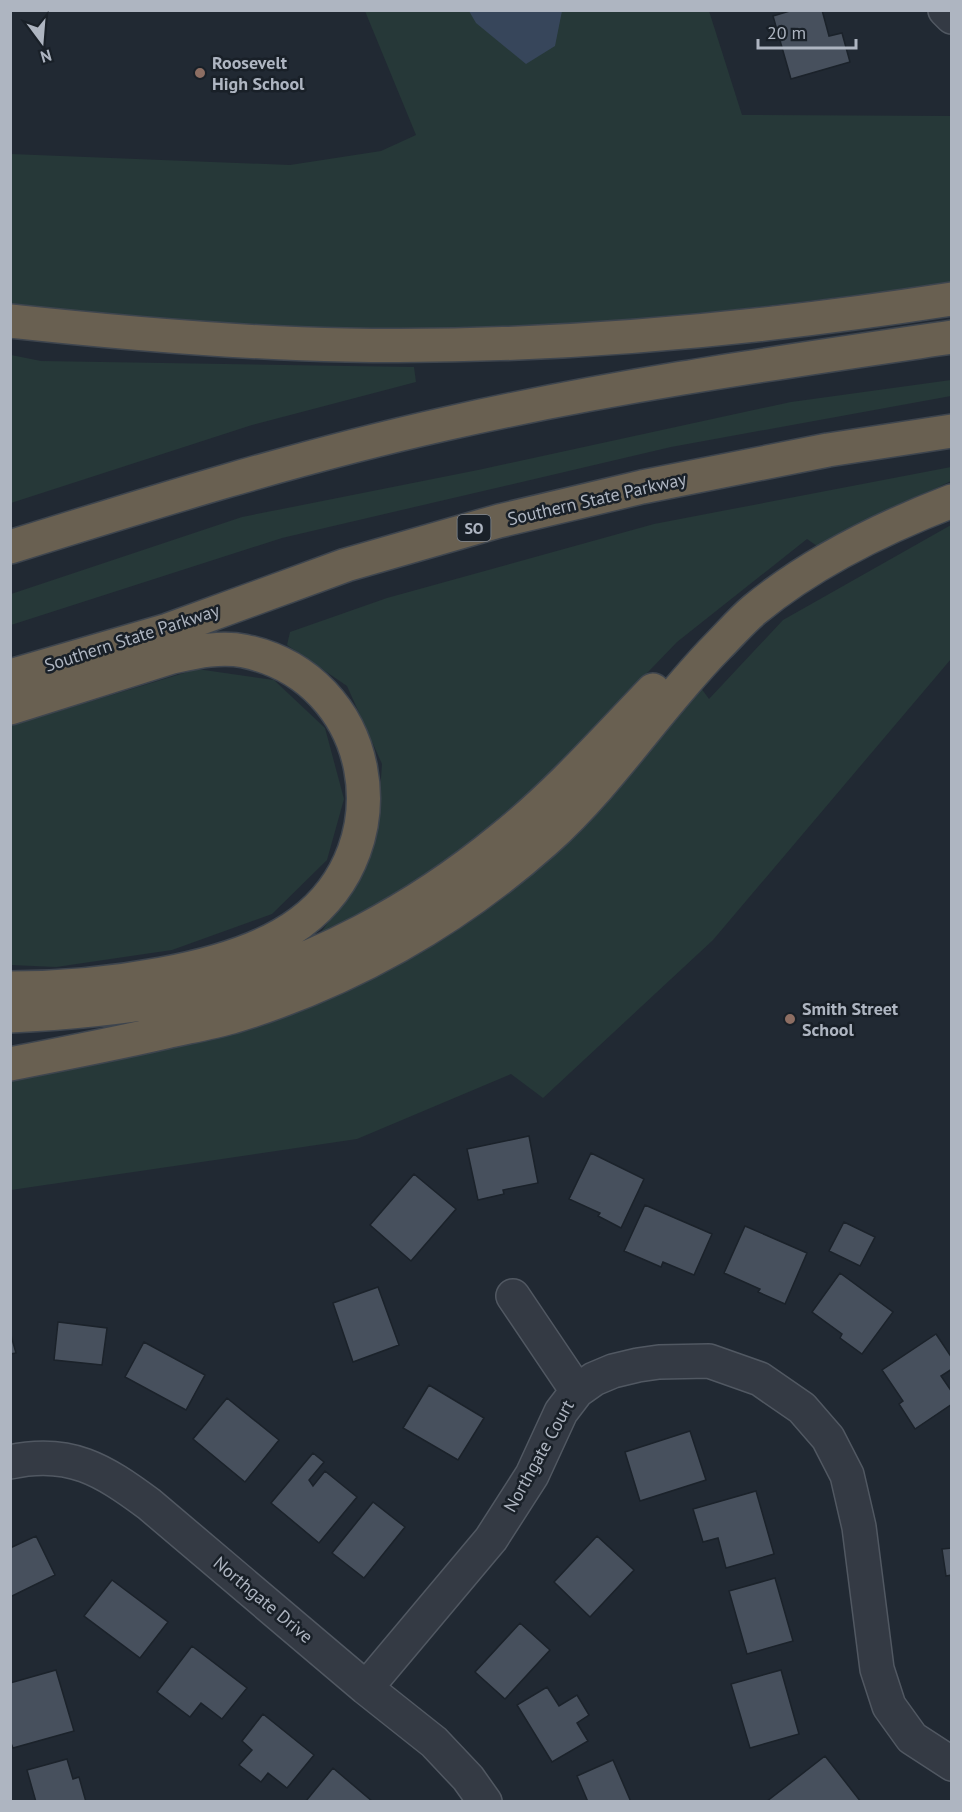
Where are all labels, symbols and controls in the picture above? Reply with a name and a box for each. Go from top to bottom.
north arrow [12,12,72,72]
scale bar [758,12,856,50]
text: 20 m [767,21,806,44]
text: N [38,45,54,67]
place label: Roosevelt High School [212,51,305,95]
marker: Roosevelt High School [193,66,207,80]
street label: Southern State Parkway [505,467,689,530]
road number: SO [458,515,490,541]
street label: Southern State Parkway [41,598,223,677]
place label: Smith Street School [802,997,899,1041]
marker: Smith Street School [783,1012,797,1026]
street label: Northgate Court [498,1396,579,1516]
street label: Northgate Drive [209,1551,318,1648]

